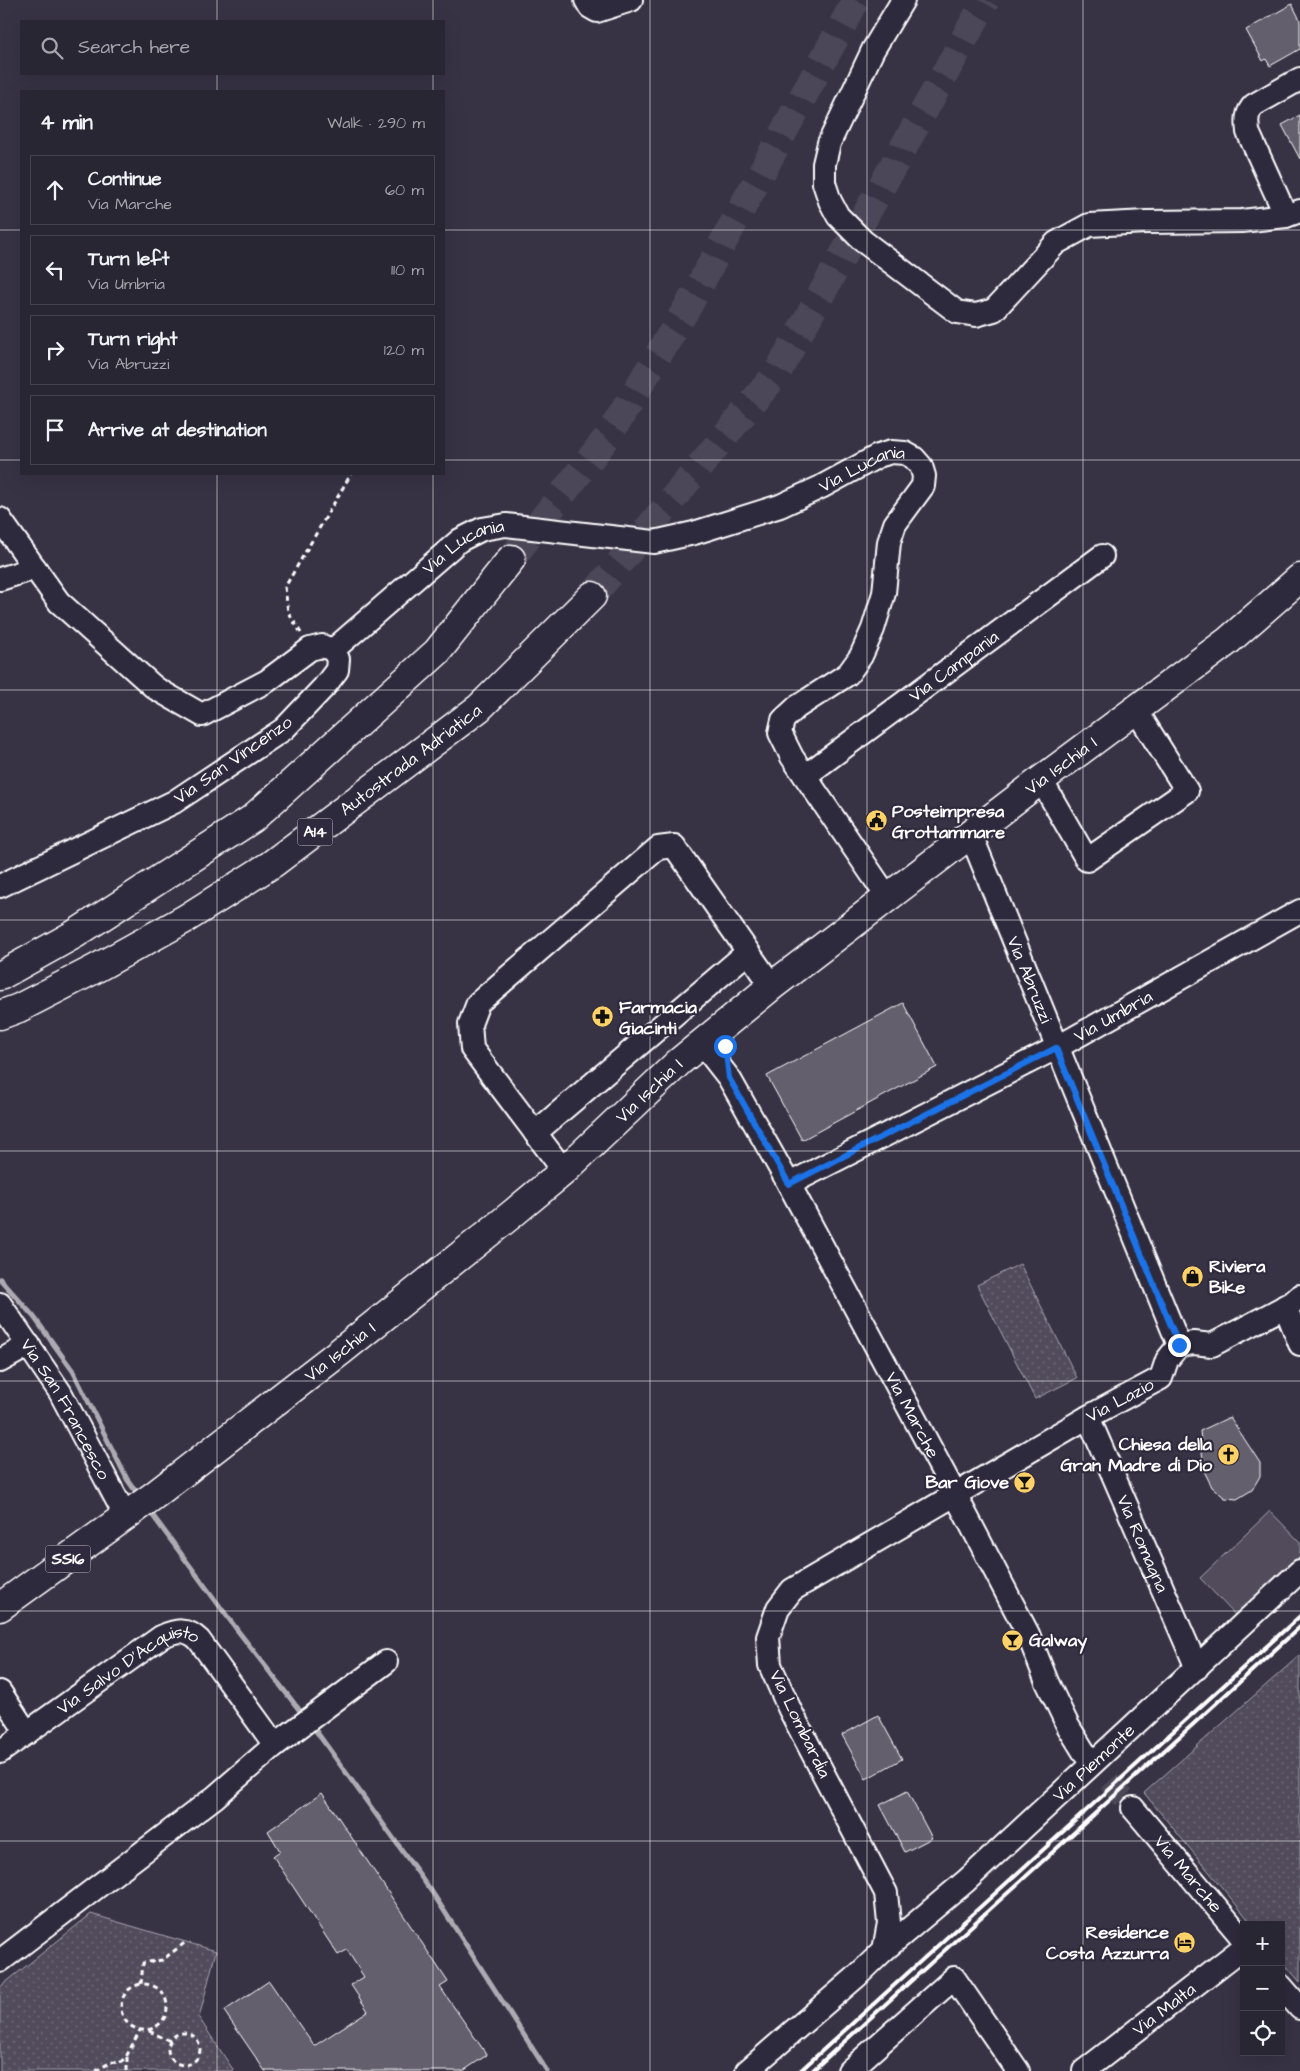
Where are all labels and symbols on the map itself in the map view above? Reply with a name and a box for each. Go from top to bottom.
street label: Via Lucania [814,439,906,498]
street label: Via Lucania [416,513,506,580]
street label: Via Campania [903,624,1004,708]
street label: Autostrada Adriatica [334,698,487,821]
street label: Via San Vincenzo [169,710,297,810]
street label: Via Ischia I [1019,730,1102,801]
place label: Posteimpresa Grottammare [892,799,1005,845]
public building icon: Posteimpresa Grottammare [864,809,888,833]
road number: A14 [298,819,332,846]
street label: Via Abruzzi [1001,932,1059,1027]
street label: Via Umbria [1069,984,1157,1048]
place label: Farmacia Giacinti [619,995,698,1041]
pharmacy icon: Farmacia Giacinti [591,1005,615,1029]
route start [714,1035,737,1058]
street label: Via Ischia I [610,1052,688,1129]
place label: Riviera Bike [1209,1254,1266,1300]
shop icon: Riviera Bike [1181,1264,1205,1288]
street label: Via Ischia I [299,1316,381,1388]
street label: Via San Francesco [15,1333,116,1484]
route end [1168,1334,1191,1357]
street label: Via Marche [879,1367,946,1463]
street label: Via Lazio [1081,1372,1158,1428]
place label: Chiesa della Gran Madre di Dio [1060,1432,1213,1478]
church icon: Chiesa della Gran Madre di Dio [1216,1442,1240,1466]
place label: Bar Giove [926,1470,1009,1495]
bar icon: Bar Giove [1013,1470,1037,1494]
street label: Via Romagna [1111,1491,1175,1596]
road number: SS16 [46,1546,90,1572]
street label: Via Salvo D'Acquisto [51,1619,205,1720]
bar icon: Galway [1001,1628,1025,1652]
place label: Galway [1029,1628,1087,1654]
street label: Via Lombardia [763,1666,837,1782]
street label: Via Piemonte [1047,1718,1141,1807]
street label: Via Marche [1148,1830,1228,1918]
place label: Residence Costa Azzurra [1046,1920,1170,1966]
hotel icon: Residence Costa Azzurra [1173,1930,1197,1954]
street label: Via Malta [1127,1977,1201,2042]

